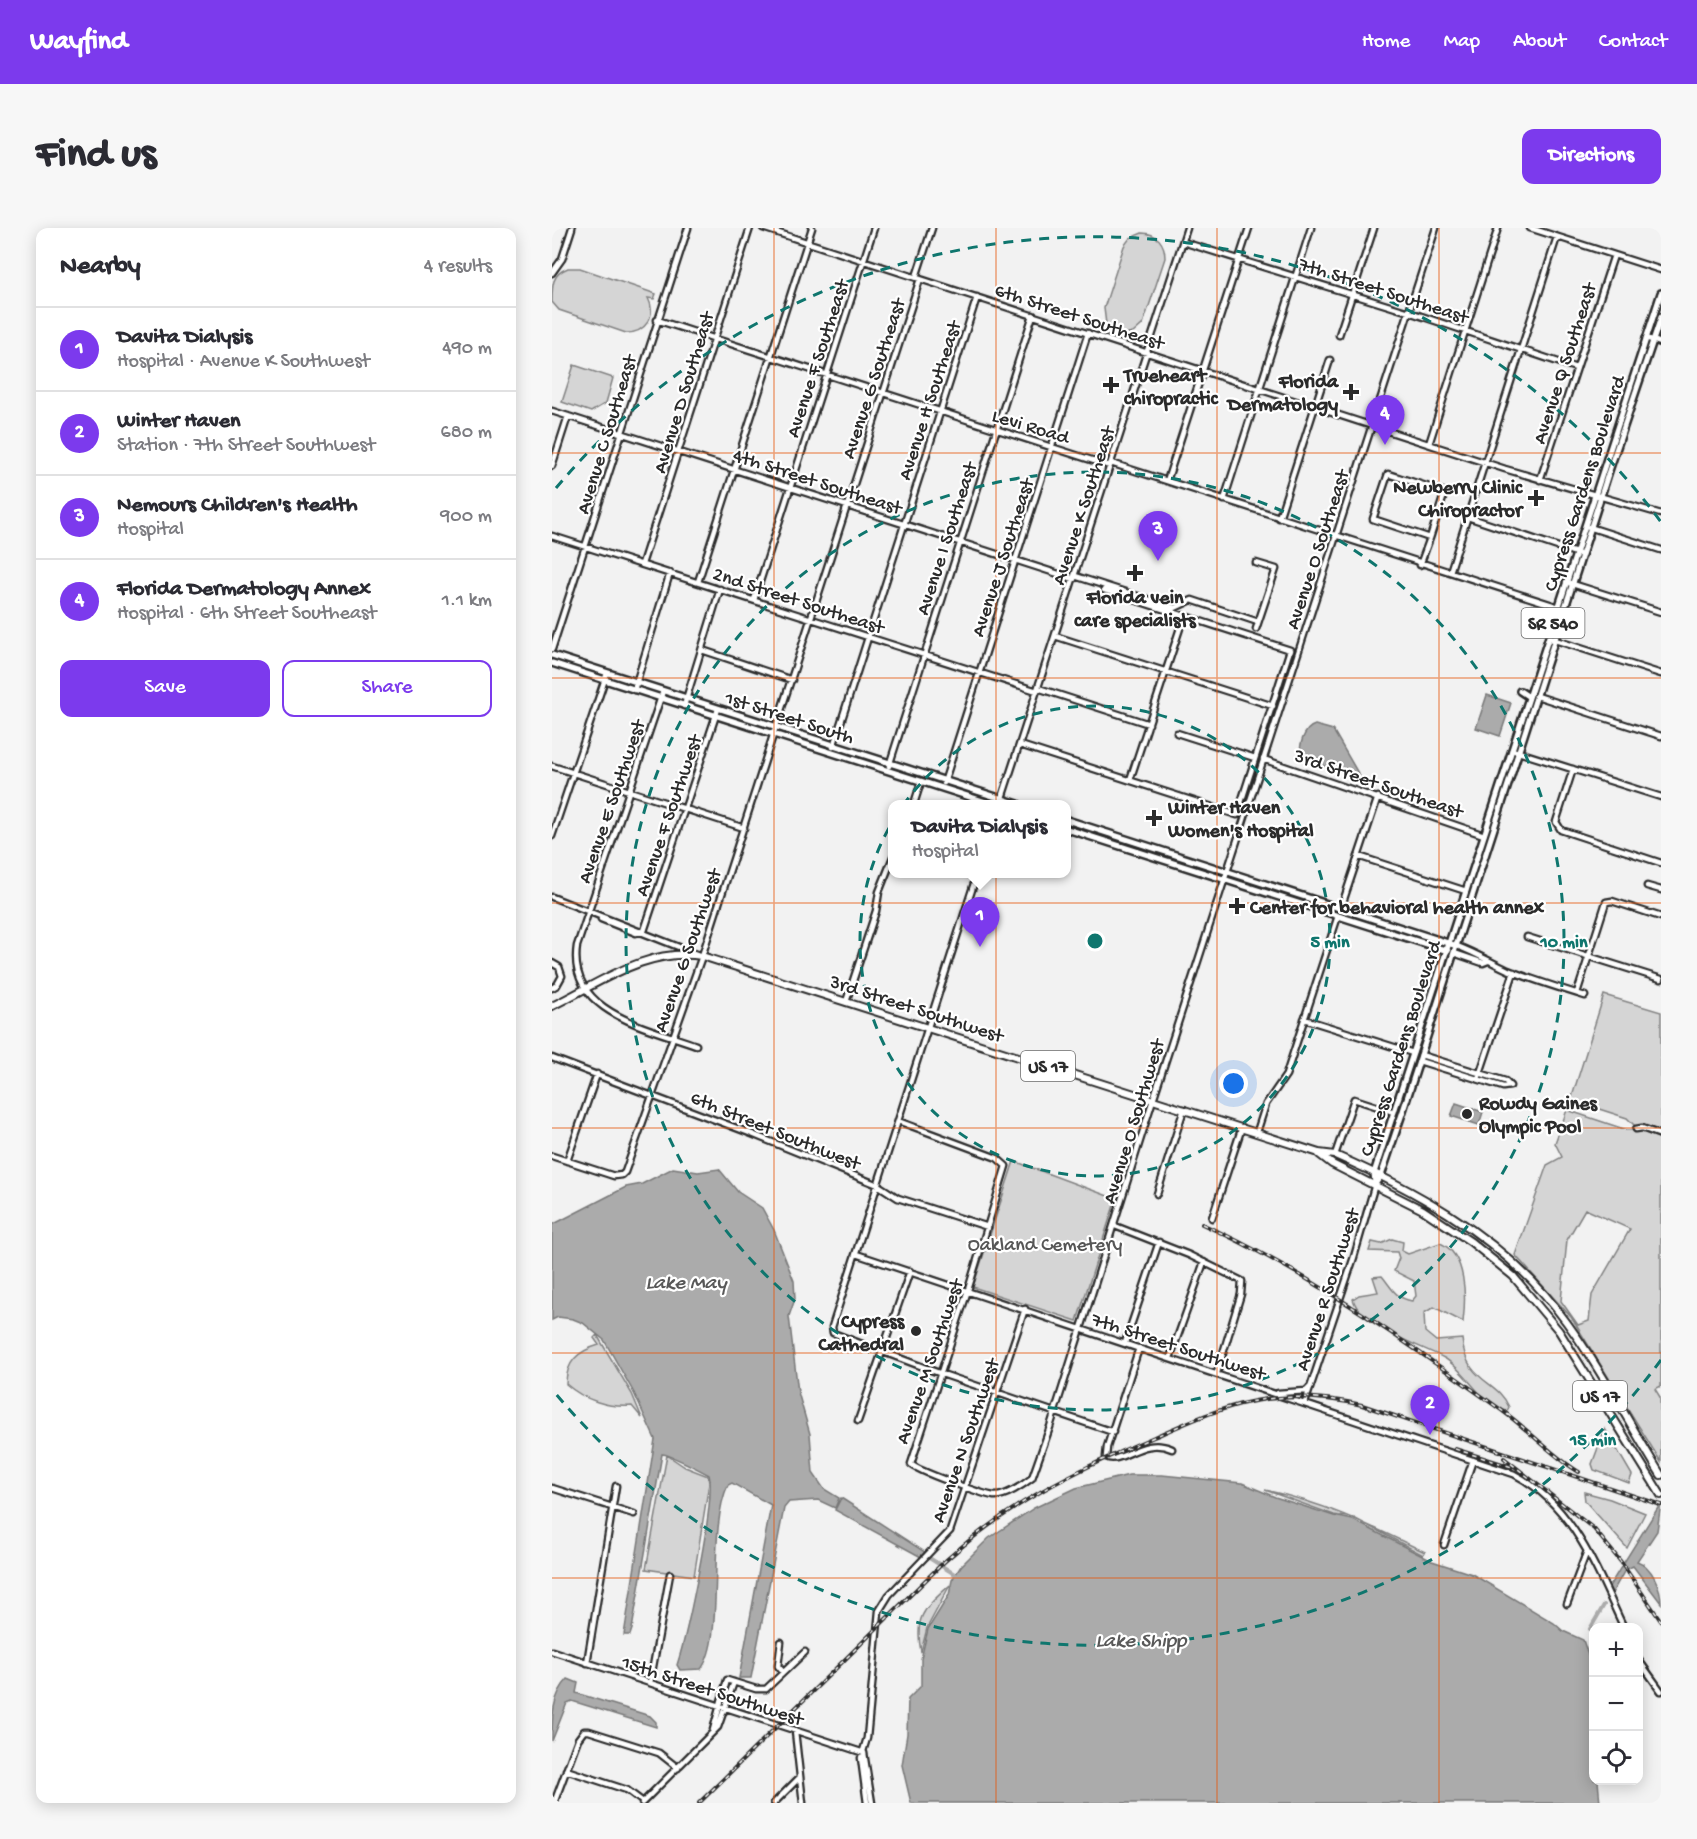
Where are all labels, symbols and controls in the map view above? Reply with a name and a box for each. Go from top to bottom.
text: Wayfind [30,26,127,59]
text: Home [1362,30,1410,55]
text: Map [1443,30,1480,55]
text: About [1513,30,1566,55]
text: Contact [1599,30,1667,55]
button: Directions [1522,129,1661,184]
text: Find us [36,132,156,181]
text: Nearby [60,252,141,283]
street label: 7th Street Southeast [1294,254,1472,331]
text: 4 results [424,256,492,279]
street label: Avenue F Southeast [783,275,856,441]
street label: Avenue Q Southeast [1529,279,1604,448]
street label: 6th Street Southeast [991,280,1168,357]
street label: Avenue G Southeast [839,294,913,462]
street label: Avenue D Southeast [650,308,721,477]
street label: Avenue H Southeast [895,317,968,484]
text: Davita Dialysis [117,325,252,351]
text: 1 [75,338,84,361]
text: 490 m [442,338,492,361]
text: Hospital · Avenue K Southwest [117,351,370,374]
street label: Avenue C Southeast [573,351,644,517]
place label: Trueheart chiropractic [1122,366,1219,412]
street label: Cypress Gardens Boulevard [1541,371,1633,595]
place label: Florida Dermatology [1226,372,1339,418]
marker: Trueheart chiropractic [1102,376,1120,394]
marker: Florida Dermatology [1342,383,1360,401]
pin: 4 [1366,396,1404,445]
street label: Levi Road [989,406,1073,452]
text: Winter Haven [117,409,241,435]
text: 2 [75,422,84,445]
text: 680 m [441,422,492,445]
street label: Avenue K Southeast [1049,422,1122,588]
text: Station · 7th Street Southwest [117,435,375,458]
street label: 4th Street Southeast [730,445,906,522]
street label: Avenue I Southeast [913,458,984,618]
street label: Avenue O Southeast [1283,466,1357,633]
street label: Avenue J Southeast [968,474,1041,640]
place label: Newberry Clinic Chiropractor [1393,478,1524,524]
marker: Newberry Clinic Chiropractor [1527,489,1545,507]
text: Nemours Children's Health [117,493,358,519]
text: 3 [74,506,85,529]
text: 900 m [440,506,492,529]
pin: 3 [1138,512,1178,561]
text: Hospital [117,519,184,542]
street label: 2nd Street Southeast [709,564,888,641]
marker: Florida vein care specialists [1126,564,1144,582]
text: Florida Dermatology Annex [117,577,371,603]
place label: Florida vein care specialists [1074,588,1197,634]
text: 4 [75,590,84,613]
text: 1.1 km [442,590,492,613]
text: Hospital · 6th Street Southeast [117,603,377,626]
road number: SR 540 [1522,608,1584,638]
button: Save [60,660,270,717]
button: Share [282,660,492,717]
street label: 1st Street South [721,687,857,751]
street label: Avenue E Southwest [575,716,653,887]
street label: Avenue F Southwest [632,731,709,900]
street label: 3rd Street Southeast [1290,745,1467,826]
place label: Winter Haven Women's Hospital [1167,798,1314,844]
popup [888,800,1071,878]
marker: Winter Haven Women's Hospital [1145,809,1163,827]
text: Davita Dialysis [912,815,1047,841]
text: Hospital [912,841,979,864]
street label: Avenue G Southwest [651,865,729,1036]
marker: Center for behavioral health annex [1228,897,1246,915]
pin: 1 [960,898,1000,947]
place label: Center for behavioral health annex [1249,898,1545,921]
centre of rings [1085,931,1105,951]
text: 5 min [1311,933,1350,954]
text: 10 min [1540,933,1588,954]
street label: Cypress Gardens Boulevard [1357,936,1449,1160]
street label: 3rd Street Southwest [825,971,1007,1050]
street label: Avenue O Southwest [1099,1035,1172,1207]
road number: US 17 [1021,1051,1075,1081]
your location [1219,1069,1248,1098]
street label: 6th Street Southwest [686,1088,865,1178]
place label: Rowdy Gaines Olympic Pool [1478,1094,1599,1140]
marker: Rowdy Gaines Olympic Pool [1460,1107,1474,1121]
street label: Avenue R Southwest [1292,1204,1367,1374]
park label: Oakland Cemetery [968,1235,1122,1258]
water label: Lake May [645,1272,728,1297]
street label: Avenue M Southwest [892,1275,971,1448]
street label: 7th Street Southwest [1087,1309,1269,1388]
place label: Cypress Cathedral [818,1312,906,1358]
marker: Cypress Cathedral [909,1324,923,1338]
street label: Avenue N Southwest [928,1354,1007,1526]
road number: US 17 [1573,1381,1627,1411]
pin: 2 [1410,1386,1450,1435]
text: 15 min [1569,1431,1617,1452]
map controls [1589,1623,1643,1785]
button: + [1589,1623,1643,1677]
water label: Lake Shipp [1096,1630,1188,1655]
street label: 15th Street Southwest [617,1652,807,1733]
button: − [1589,1677,1643,1731]
button: locate [1589,1731,1643,1785]

